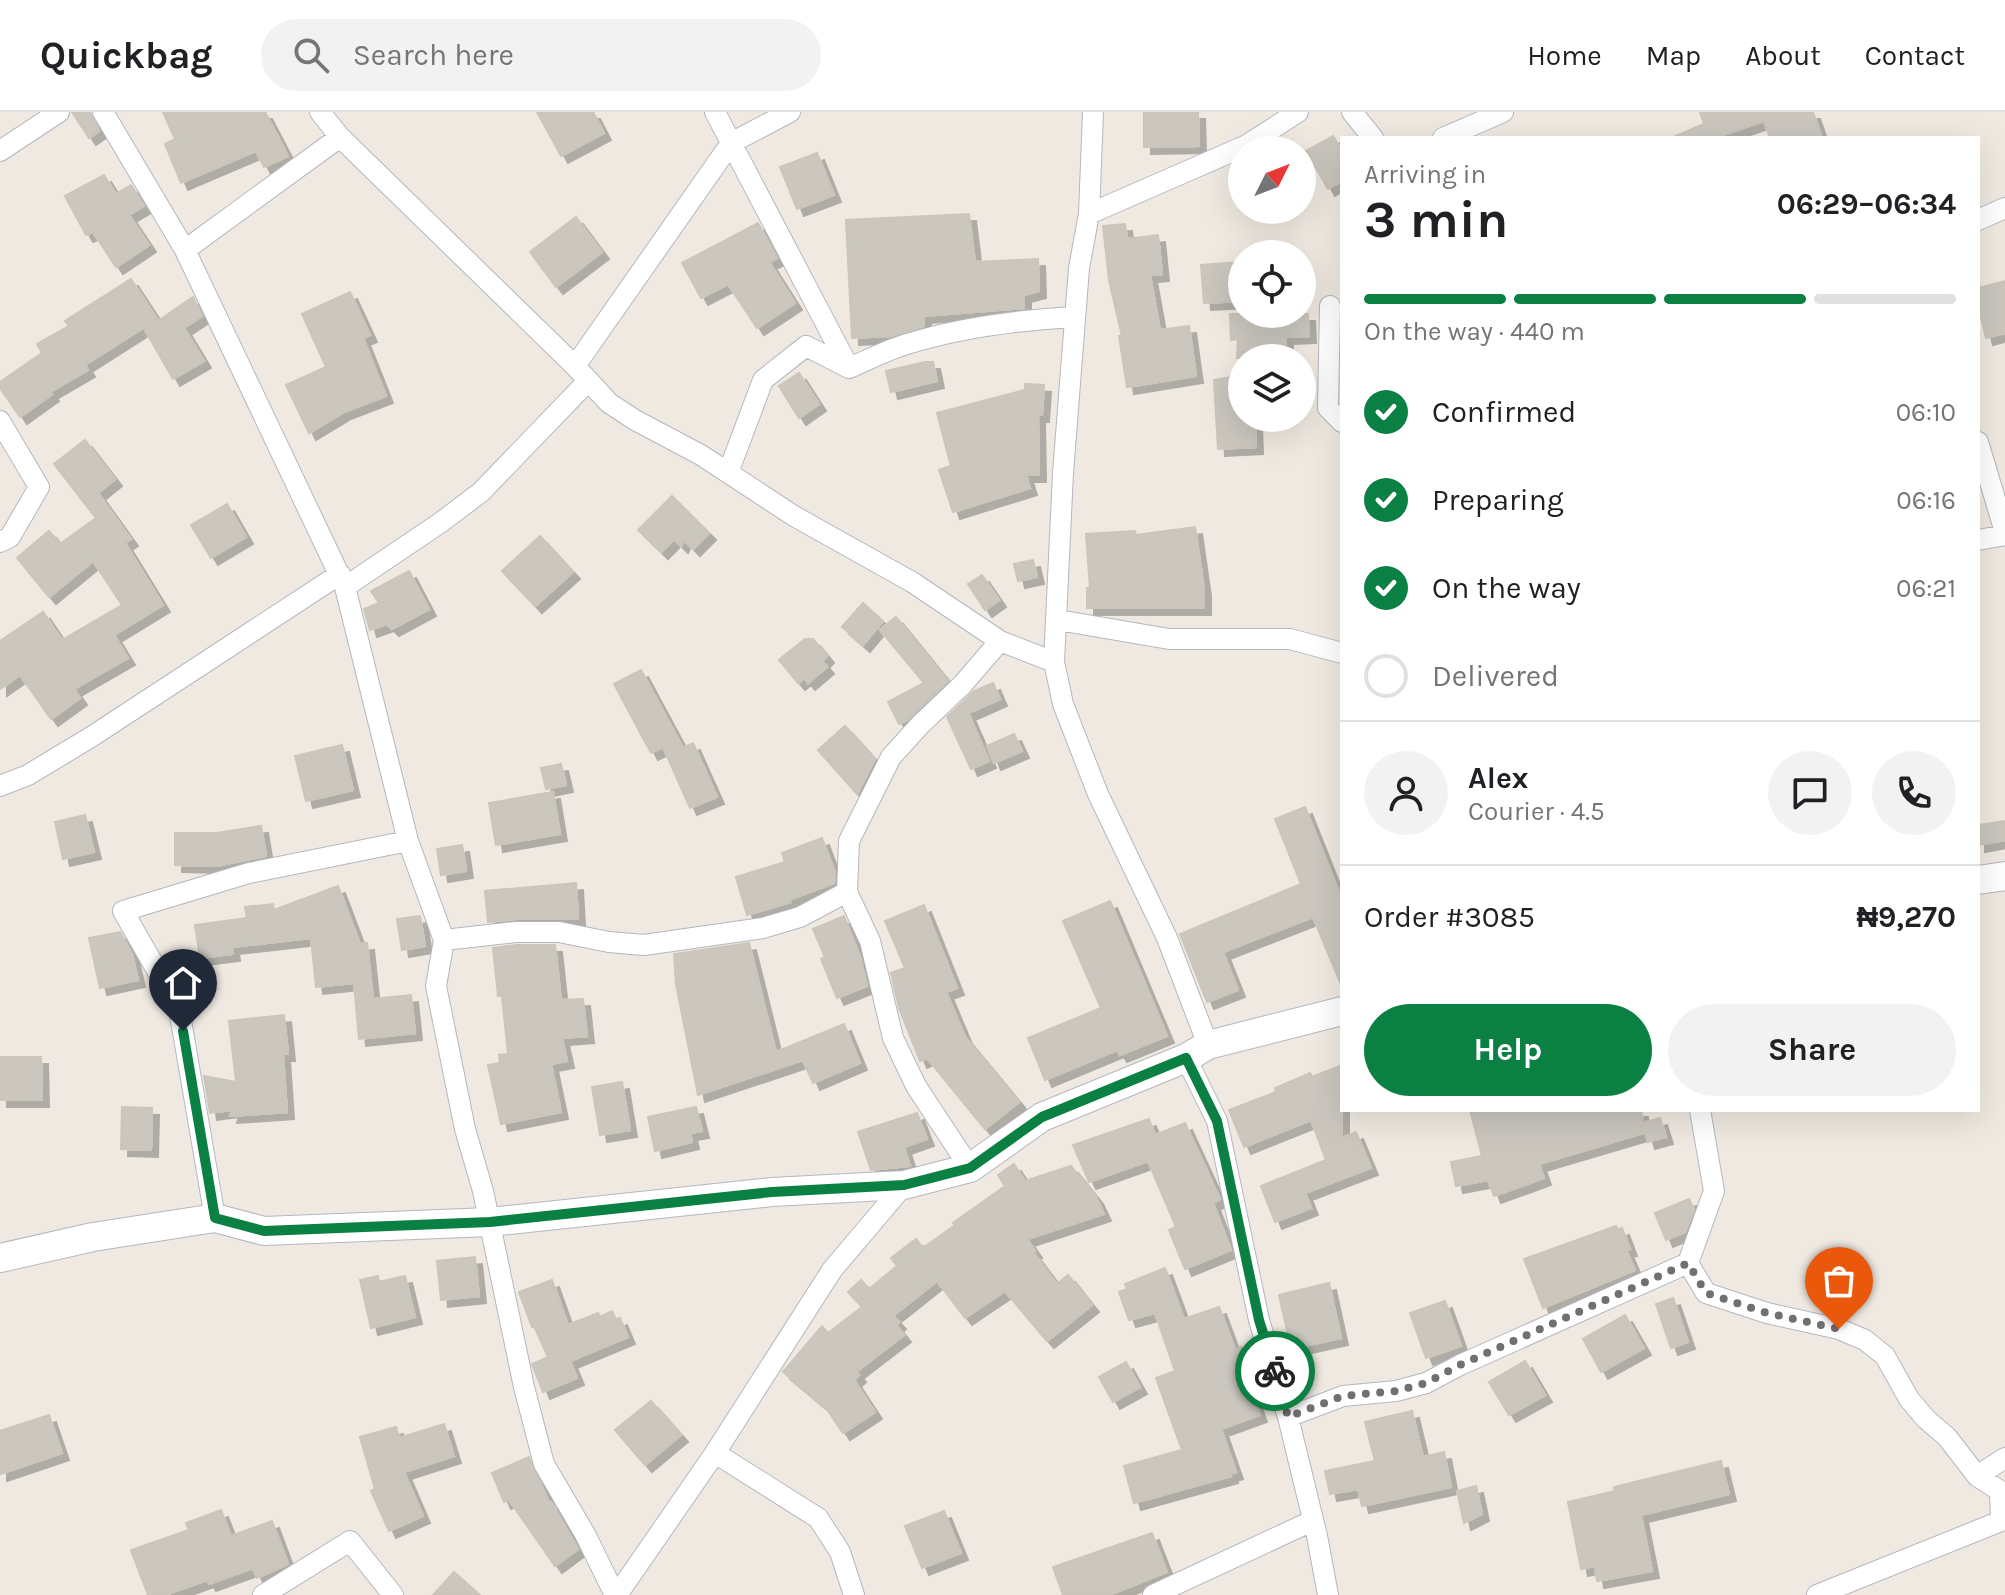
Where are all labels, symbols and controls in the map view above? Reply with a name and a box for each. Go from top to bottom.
search box [261,19,821,91]
text: Quickbag [40,33,213,78]
icon: search [289,33,333,77]
text: Search here [353,37,514,73]
text: Home [1527,39,1602,72]
text: Map [1646,39,1701,72]
text: About [1745,39,1821,72]
text: Contact [1865,39,1965,72]
north arrow [1228,136,1316,224]
map controls [1228,136,1316,432]
text: Arriving in [1364,159,1486,190]
text: 06:29–06:34 [1777,186,1956,222]
text: 3 min [1364,189,1508,250]
button: locate [1228,240,1316,328]
text: On the way · 440 m [1364,316,1585,347]
button: layers [1228,344,1316,432]
icon: check [1364,390,1408,434]
text: Confirmed [1432,394,1576,430]
text: 06:10 [1896,397,1956,428]
icon: check [1364,478,1408,522]
text: Preparing [1432,482,1564,518]
text: 06:16 [1896,485,1956,516]
icon: check [1364,566,1408,610]
text: On the way [1432,570,1581,606]
text: 06:21 [1896,573,1956,604]
text: Delivered [1432,658,1559,694]
button: person [1364,751,1448,835]
button: chat [1768,751,1852,835]
button: phone [1872,751,1956,835]
text: Alex [1468,760,1528,796]
text: Courier · 4.5 [1468,796,1605,827]
text: Order #3085 [1364,899,1535,935]
text: ₦9,270 [1856,899,1956,935]
pin [149,949,217,1031]
icon: home [161,961,205,1005]
button: Help [1364,1004,1652,1096]
button: Share [1668,1004,1956,1096]
pin [1805,1247,1873,1329]
icon: bag [1817,1259,1861,1303]
courier [1235,1331,1315,1411]
icon: bike [1253,1349,1297,1393]

